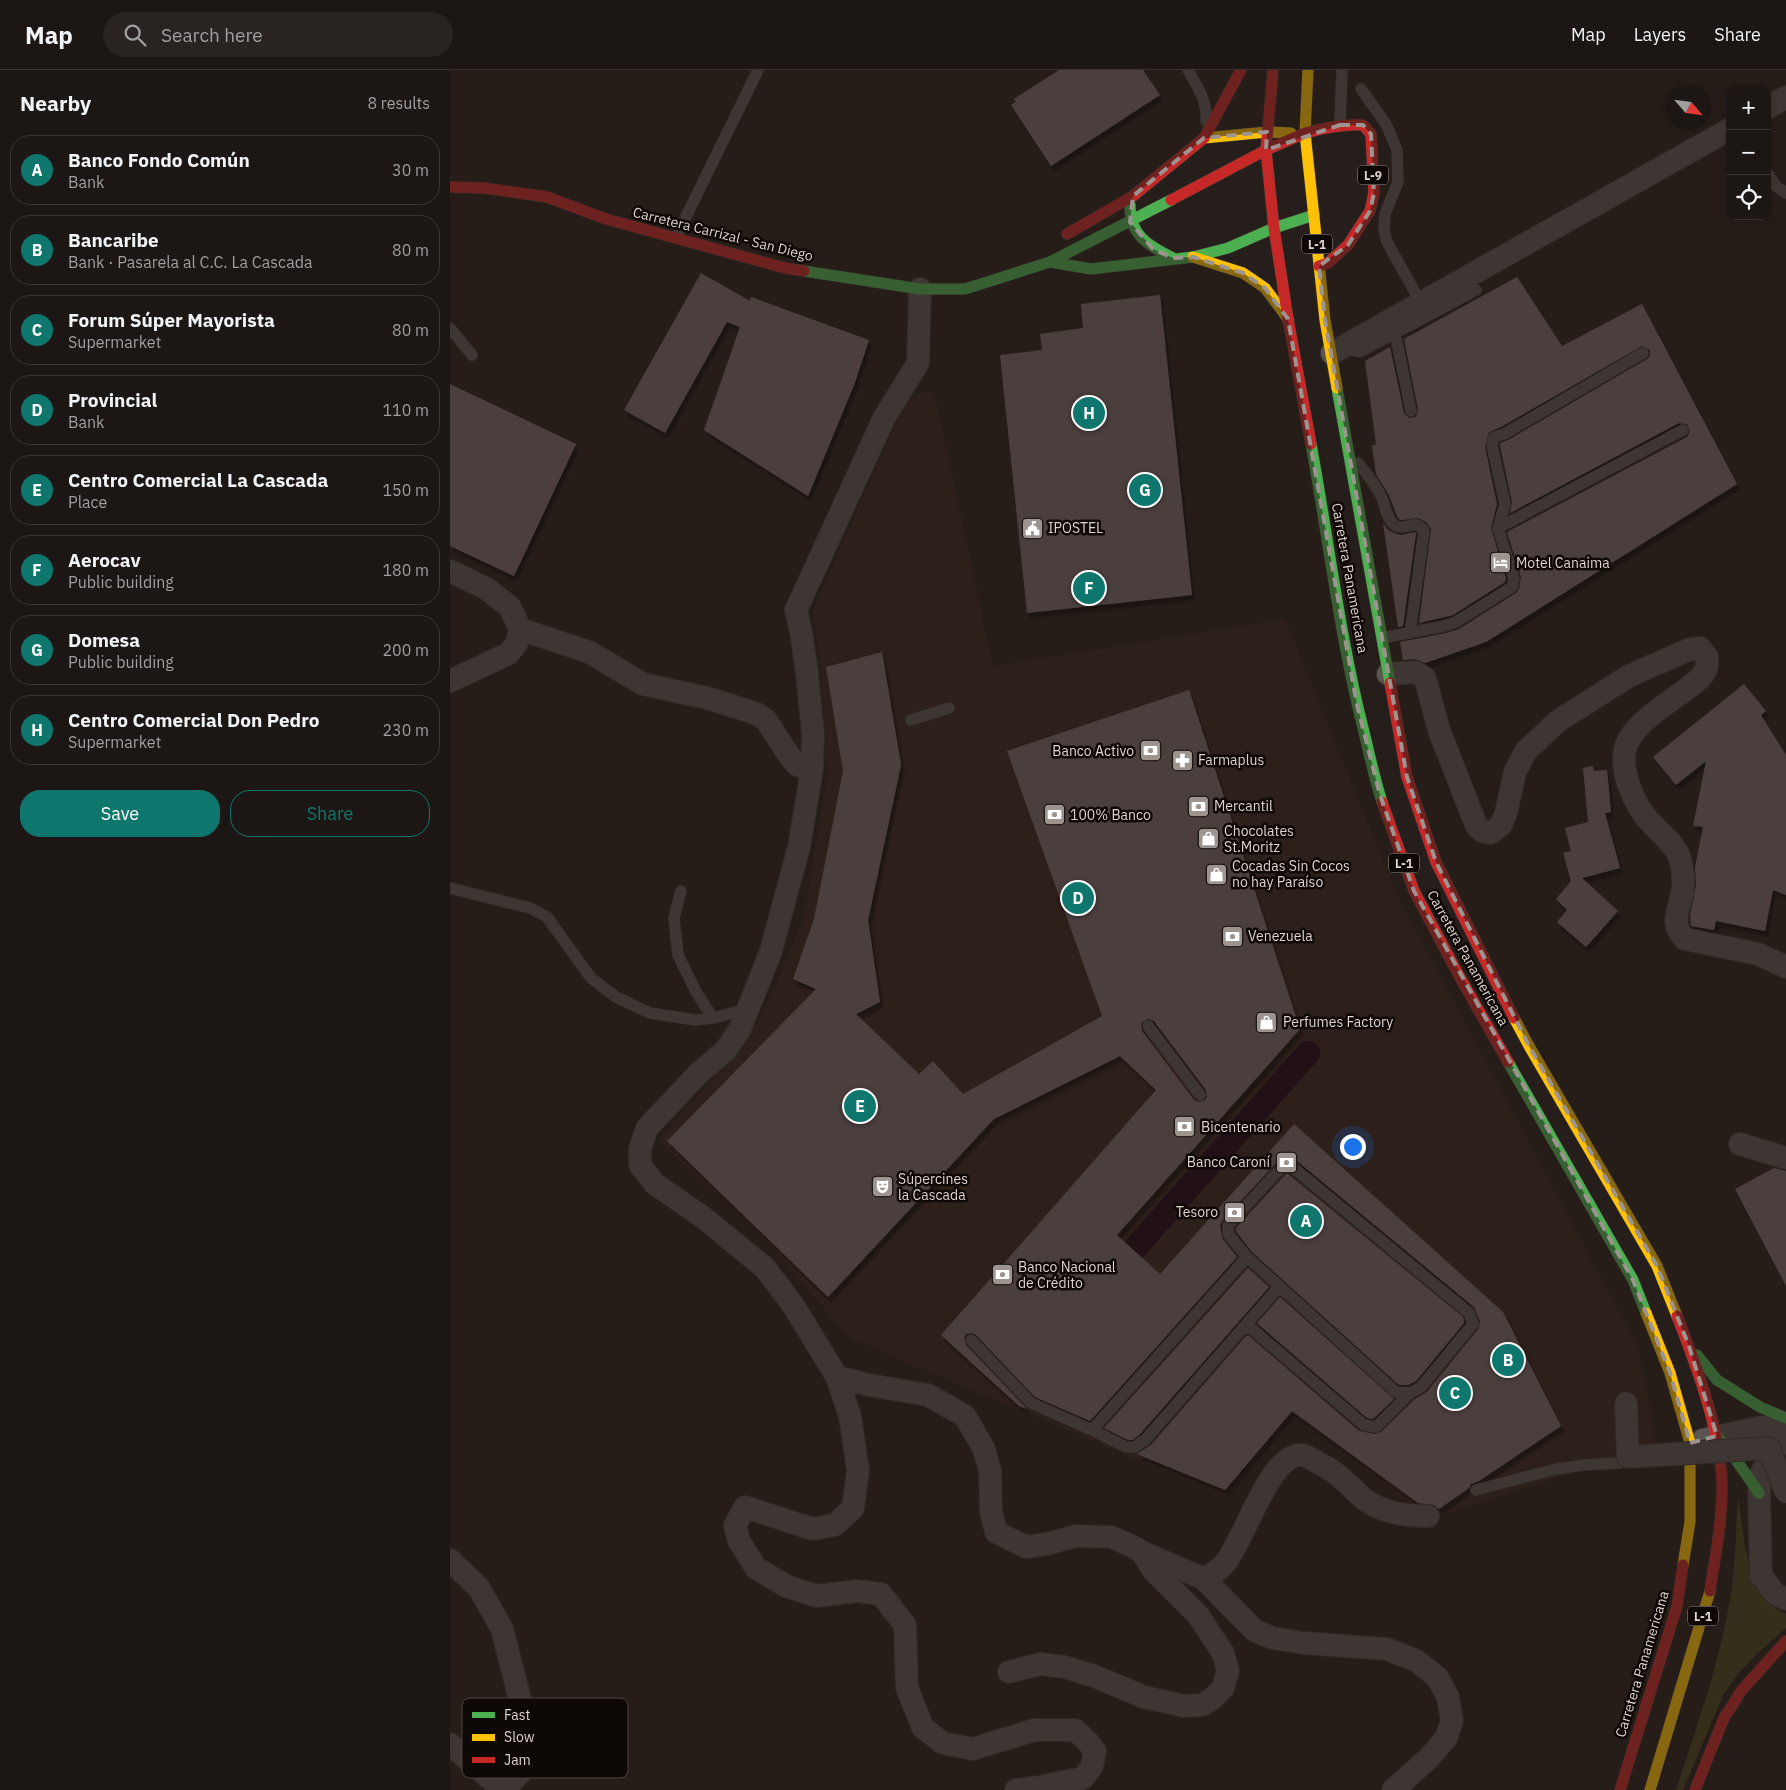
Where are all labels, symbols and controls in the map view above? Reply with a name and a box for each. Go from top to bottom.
search box [103,12,453,57]
text: Map [25,19,73,51]
icon: search [121,21,149,49]
text: Search here [161,23,263,47]
text: Map [1571,23,1606,46]
text: Layers [1634,23,1686,46]
text: Share [1714,23,1761,46]
north arrow [1666,85,1711,130]
map controls [1726,85,1771,220]
button: + [1726,85,1771,130]
text: Nearby [20,89,91,117]
text: 8 results [367,93,430,113]
button: − [1726,130,1771,175]
text: Banco Fondo Común [68,148,250,172]
text: A [32,160,42,180]
text: 30 m [392,160,429,180]
road number: L-9 [1358,166,1388,184]
text: Bank [68,172,105,192]
button: locate [1726,175,1771,220]
street label: Carretera Carrizal - San Diego [631,203,815,265]
text: Bancaribe [68,228,159,252]
road number: L-1 [1302,234,1332,253]
text: B [32,240,42,260]
text: 80 m [392,240,429,260]
text: Bank · Pasarela al C.C. La Cascada [68,252,313,272]
text: Forum Súper Mayorista [68,308,275,332]
text: C [32,320,42,340]
text: 80 m [392,320,429,340]
text: Supermarket [68,332,161,352]
text: Provincial [68,388,157,412]
pin: H [1073,394,1105,432]
text: D [31,400,43,420]
text: 110 m [382,400,429,420]
text: Bank [68,412,105,432]
text: Centro Comercial La Cascada [68,468,328,492]
pin: G [1129,471,1161,509]
text: E [32,480,42,500]
text: 150 m [382,480,429,500]
text: Place [68,492,107,512]
street label: Carretera Panamericana [1328,501,1372,655]
public building icon: IPOSTEL [1020,516,1044,540]
place label: IPOSTEL [1048,519,1103,537]
text: Aerocav [68,548,141,572]
hotel icon: Motel Canaima [1488,551,1512,575]
place label: Motel Canaima [1516,554,1610,572]
text: F [32,560,42,580]
text: 180 m [382,560,429,580]
pin: F [1073,569,1105,607]
text: Public building [68,572,174,592]
text: Domesa [68,628,140,652]
text: G [31,640,43,660]
text: 200 m [382,640,429,660]
text: Public building [68,652,174,672]
text: Centro Comercial Don Pedro [68,708,319,732]
text: H [31,720,43,740]
text: 230 m [382,720,429,740]
text: Supermarket [68,732,161,752]
bank icon: Banco Activo [1138,739,1162,763]
place label: Banco Activo [1052,742,1134,760]
pharmacy icon: Farmaplus [1170,748,1194,772]
place label: Farmaplus [1198,751,1264,769]
button: Save [20,790,220,837]
button: Share [230,790,430,837]
bank icon: Mercantil [1186,794,1210,818]
place label: Mercantil [1214,797,1273,815]
bank icon: 100% Banco [1042,803,1066,827]
place label: 100% Banco [1070,806,1151,824]
place label: Chocolates St.Moritz [1224,822,1294,856]
shop icon: Chocolates St.Moritz [1196,827,1220,851]
road number: L-1 [1389,854,1419,872]
place label: Cocadas Sin Cocos no hay Paraíso [1232,857,1350,891]
shop icon: Cocadas Sin Cocos no hay Paraíso [1204,862,1228,886]
pin: D [1062,879,1094,917]
street label: Carretera Panamericana [1423,887,1513,1029]
bank icon: Venezuela [1220,924,1244,948]
place label: Venezuela [1248,927,1313,945]
shop icon: Perfumes Factory [1255,1010,1279,1034]
place label: Perfumes Factory [1283,1013,1393,1031]
pin: E [844,1087,876,1125]
bank icon: Bicentenario [1173,1115,1197,1139]
place label: Bicentenario [1201,1118,1281,1136]
your location [1340,1134,1366,1160]
bank icon: Banco Caroní [1274,1150,1298,1174]
place label: Banco Caroní [1187,1153,1270,1171]
place label: Súpercines la Cascada [898,1170,968,1204]
theatre icon: Súpercines la Cascada [870,1175,894,1199]
bank icon: Tesoro [1222,1200,1246,1224]
pin: A [1290,1202,1322,1240]
place label: Tesoro [1176,1203,1218,1221]
place label: Banco Nacional de Crédito [1018,1258,1116,1292]
bank icon: Banco Nacional de Crédito [990,1263,1014,1287]
pin: B [1492,1341,1524,1379]
pin: C [1439,1374,1471,1412]
street label: Carretera Panamericana [1611,1588,1673,1739]
road number: L-1 [1688,1606,1718,1625]
legend [462,1698,628,1778]
text: Fast [504,1706,530,1724]
text: Slow [504,1728,535,1746]
text: Jam [504,1751,531,1769]

